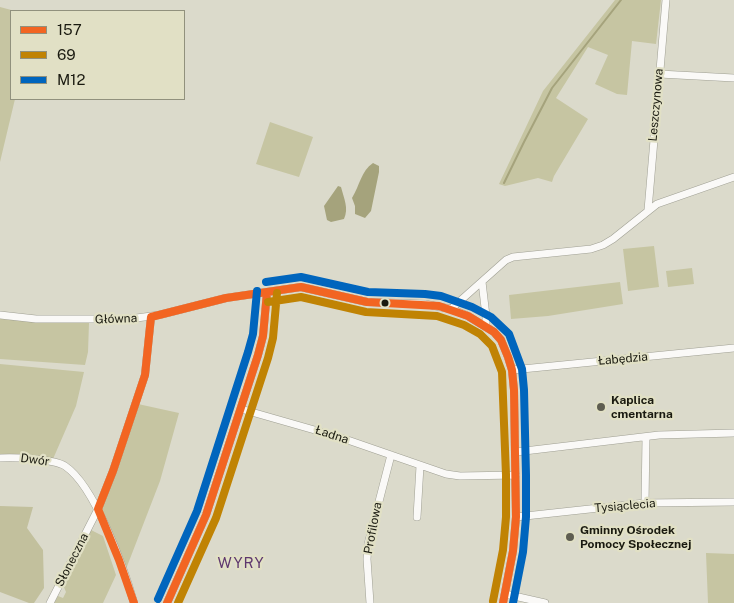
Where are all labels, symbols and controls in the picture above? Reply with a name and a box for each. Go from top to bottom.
legend [10,10,185,100]
text: 157 [57,21,82,38]
text: 69 [57,46,76,63]
street label: Leszczynowa [646,68,666,142]
text: M12 [57,71,85,88]
unlabelled marker [380,298,390,308]
street label: Główna [95,311,137,327]
street label: Łabędzia [598,350,648,368]
place label: Kaplica cmentarna [611,393,673,421]
marker: Kaplica cmentarna [595,401,607,413]
street label: Ładna [314,423,350,447]
street label: Dwór [20,451,50,469]
street label: Tysiąclecia [594,496,656,516]
street label: Profilowa [361,501,385,555]
place label: Gminny Ośrodek Pomocy Społecznej [580,523,691,551]
street label: Słoneczna [52,531,92,589]
marker: Gminny Ośrodek Pomocy Społecznej [564,531,576,543]
district label: WYRY [217,554,265,572]

